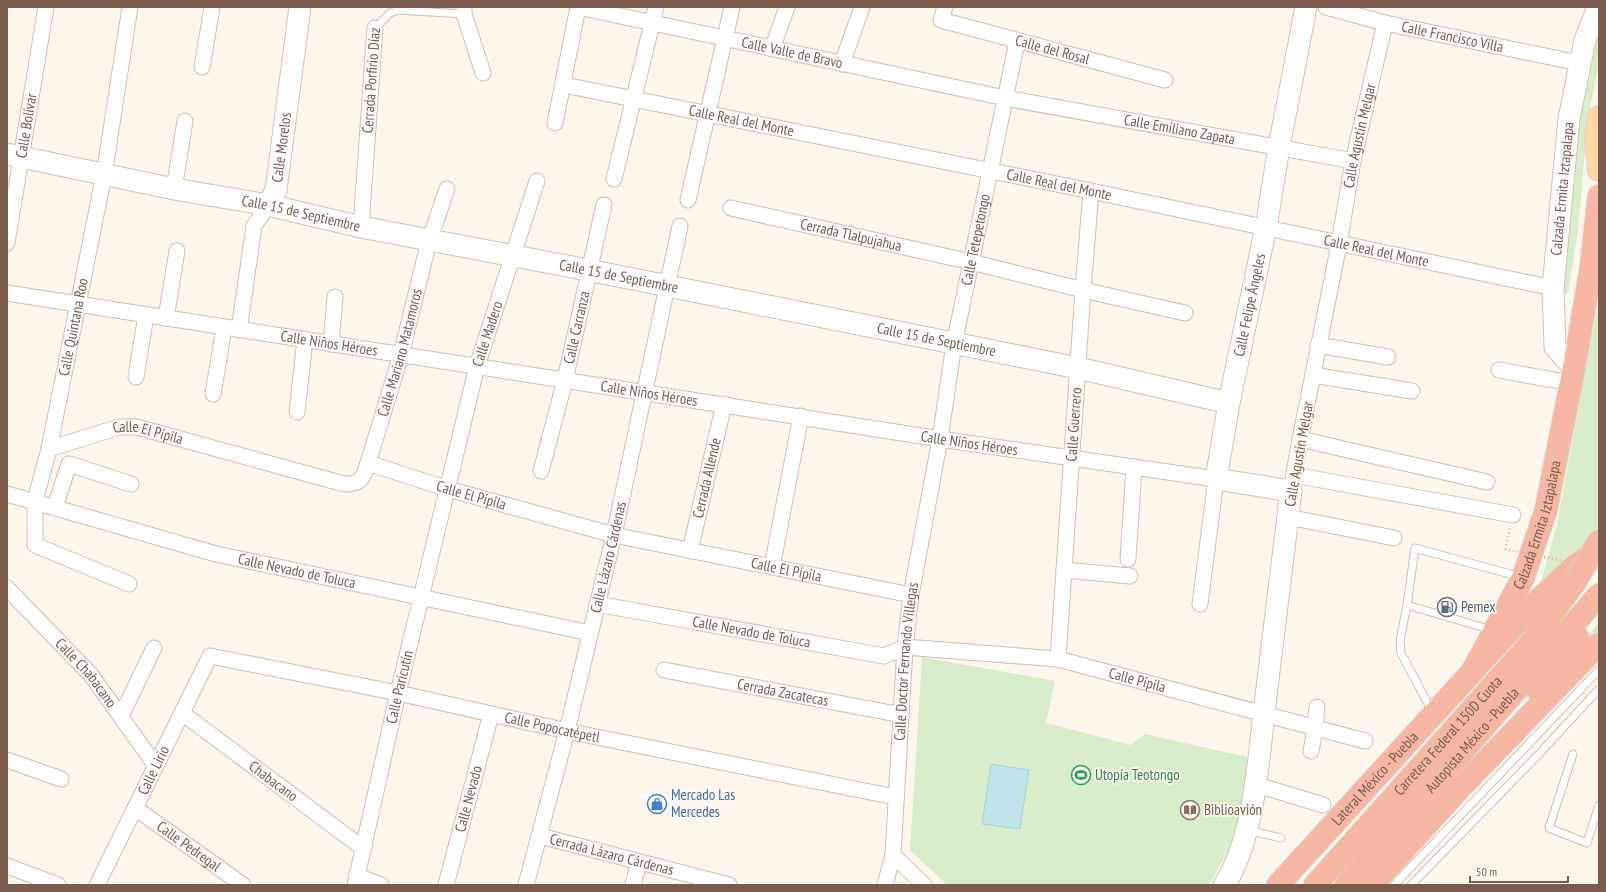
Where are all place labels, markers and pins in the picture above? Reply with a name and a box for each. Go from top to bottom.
fuel station icon: Pemex [1436,596,1458,618]
place label: Pemex [1461,597,1495,616]
sports icon: Utopía Teotongo [1070,764,1092,786]
place label: Utopía Teotongo [1095,765,1180,784]
place label: Mercado Las Mercedes [671,785,735,821]
shop icon: Mercado Las Mercedes [646,793,668,815]
library icon: Biblioavión [1179,799,1201,821]
place label: Biblioavión [1204,800,1262,819]

